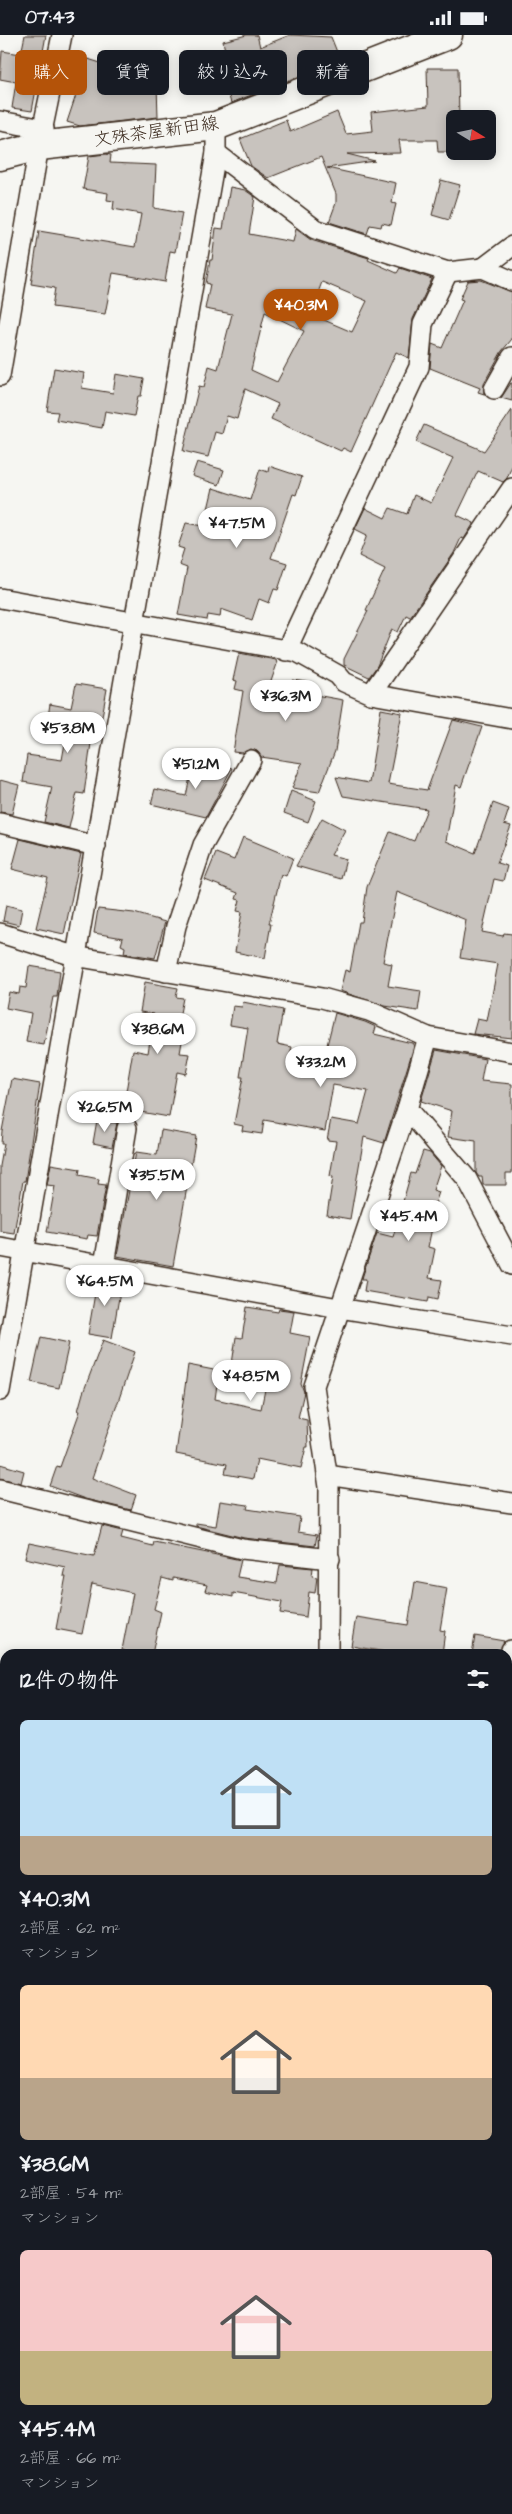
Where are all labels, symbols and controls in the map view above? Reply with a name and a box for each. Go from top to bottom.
text: 07:43 [25,4,74,31]
chip: 購入 [15,50,87,95]
chip: 賃貸 [97,50,169,95]
chip: 絞り込み [179,50,287,95]
chip: 新着 [297,50,369,95]
street label: 文殊茶屋新田線 [92,110,220,153]
north arrow [446,110,496,160]
map controls [446,110,496,160]
pin: ¥40.3M [260,289,342,331]
text: ¥40.3M [274,294,328,316]
pin: ¥47.5M [196,507,278,549]
text: ¥47.5M [209,512,265,534]
pin: ¥36.3M [245,679,327,722]
text: ¥36.3M [261,685,311,707]
pin: ¥53.8M [27,711,109,754]
text: ¥53.8M [41,717,95,739]
pin: ¥51.2M [155,747,237,790]
text: ¥51.2M [173,753,219,775]
pin: ¥38.6M [117,1013,199,1055]
text: ¥38.6M [132,1018,184,1040]
pin: ¥33.2M [280,1045,362,1088]
text: ¥33.2M [296,1051,346,1073]
pin: ¥26.5M [64,1091,146,1133]
text: ¥26.5M [78,1096,132,1118]
pin: ¥35.5M [116,1159,198,1201]
text: ¥35.5M [130,1164,184,1186]
pin: ¥45.4M [368,1199,450,1242]
text: ¥45.4M [380,1205,438,1227]
pin: ¥64.5M [64,1265,146,1307]
text: ¥64.5M [77,1270,133,1292]
pin: ¥48.5M [210,1359,292,1402]
text: ¥48.5M [223,1365,279,1387]
icon: filters [464,1665,492,1693]
text: 12件の物件 [20,1666,119,1695]
icon: home [211,1752,301,1842]
text: ¥40.3M [20,1885,90,1914]
text: 2部屋 · 62 m² [20,1917,120,1939]
text: マンション [20,1942,99,1964]
icon: home [211,2017,301,2107]
text: ¥38.6M [20,2150,89,2179]
text: 2部屋 · 54 m² [20,2182,123,2204]
text: マンション [20,2207,99,2229]
icon: home [211,2282,301,2372]
text: ¥45.4M [20,2415,95,2444]
text: 2部屋 · 66 m² [20,2447,121,2469]
text: マンション [20,2472,99,2494]

